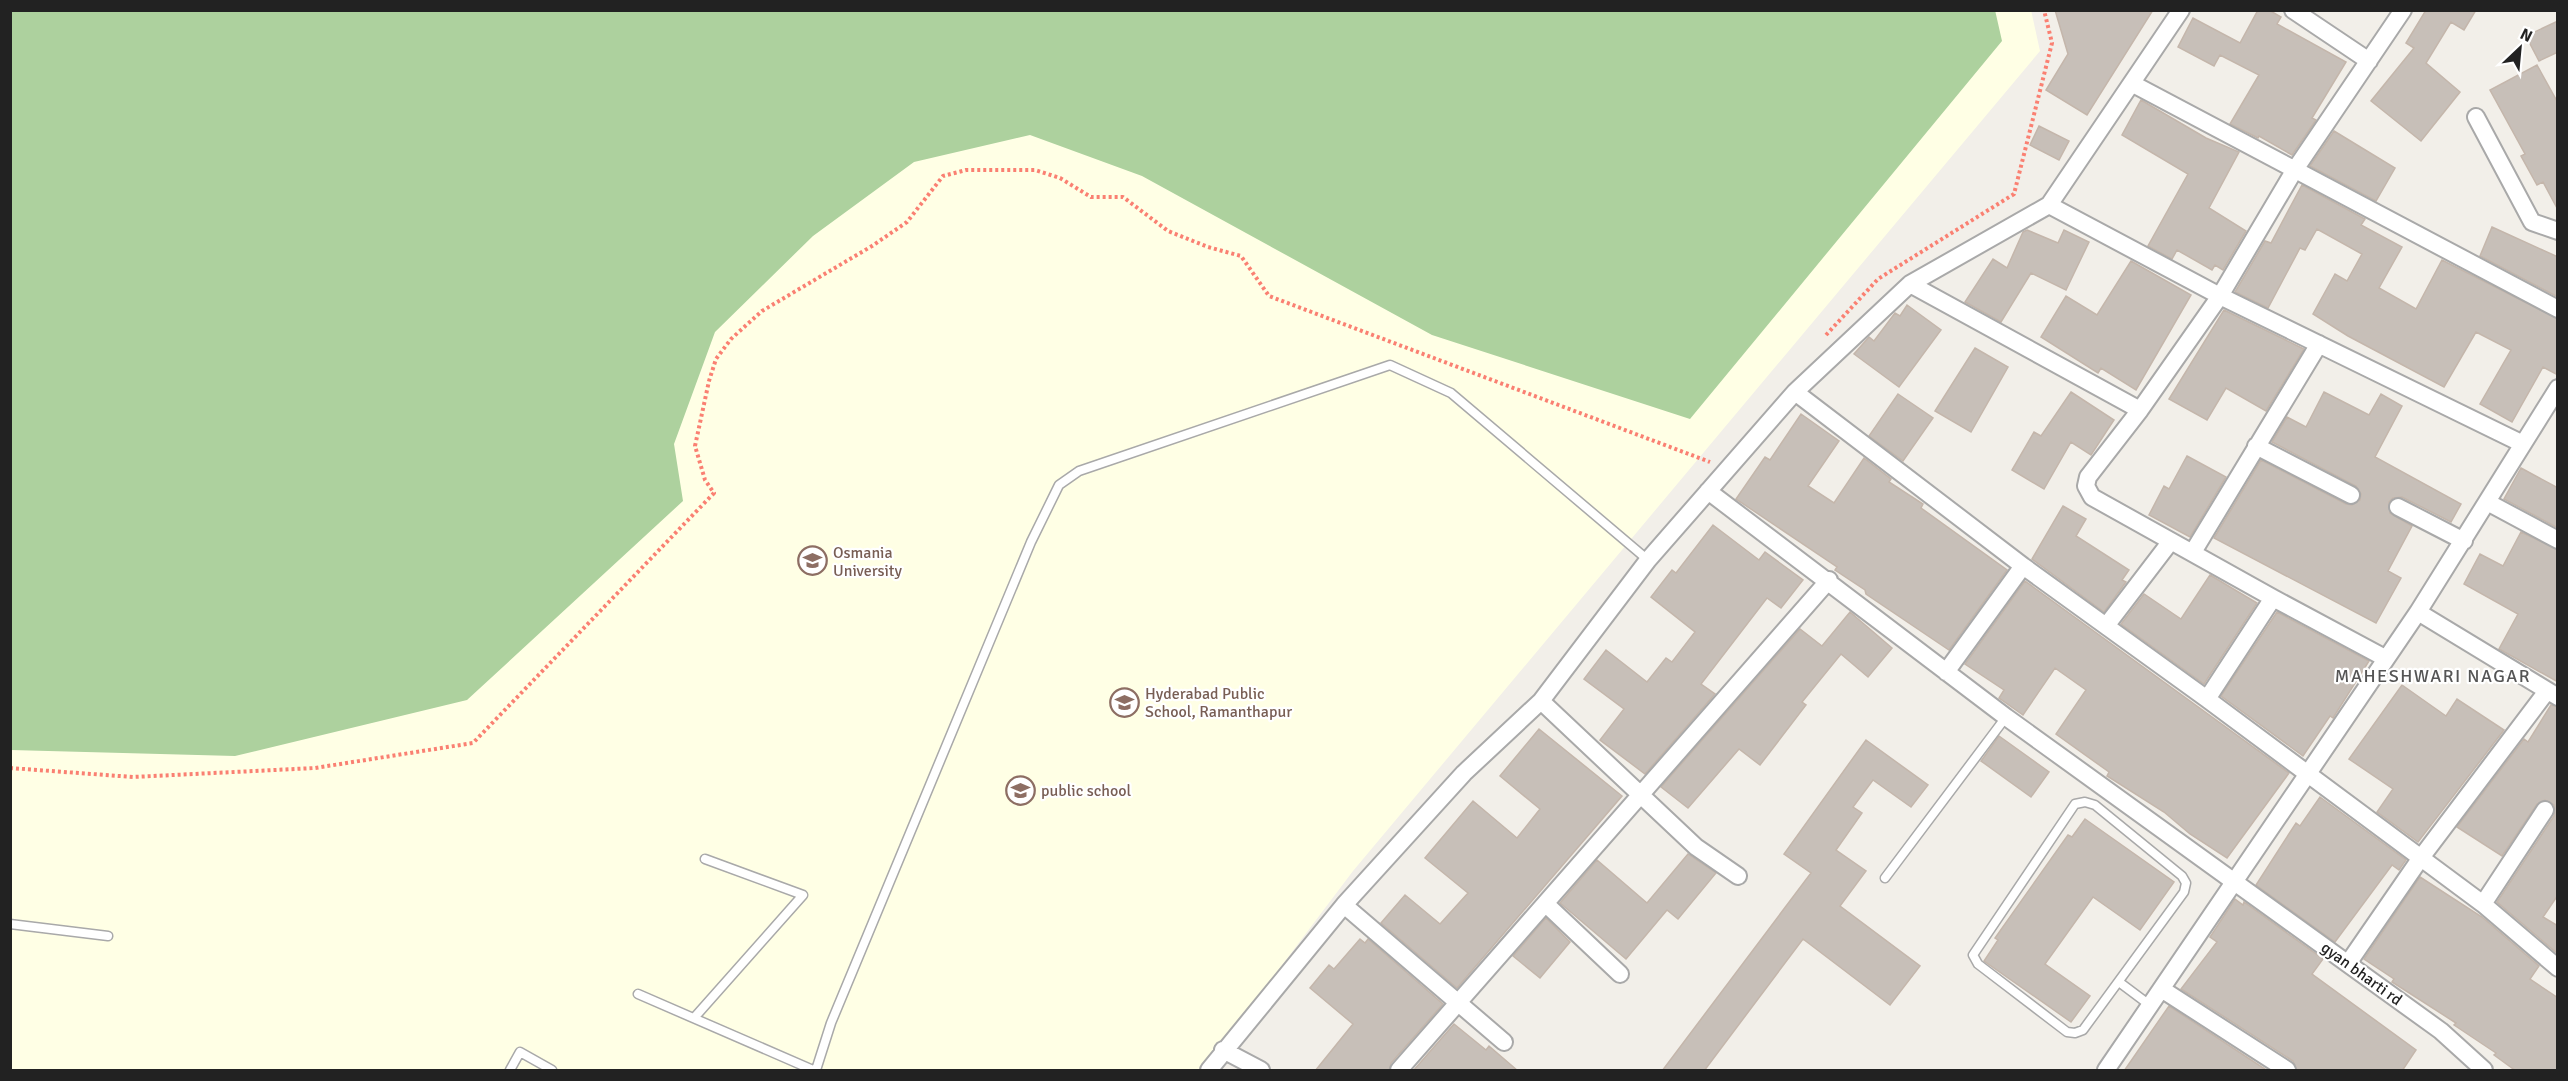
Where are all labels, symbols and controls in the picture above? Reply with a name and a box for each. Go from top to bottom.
north arrow [2490,18,2550,78]
text: N [2517,24,2536,47]
place label: Osmania University [833,543,903,581]
school or university icon: Osmania University [796,545,828,577]
district label: MAHESHWARI NAGAR [2335,665,2531,687]
place label: Hyderabad Public School, Ramanthapur [1145,684,1292,722]
school or university icon: Hyderabad Public School, Ramanthapur [1108,686,1140,718]
school or university icon: public school [1004,774,1036,806]
place label: public school [1041,781,1132,801]
street label: gyan bharti rd [2317,938,2406,1010]

